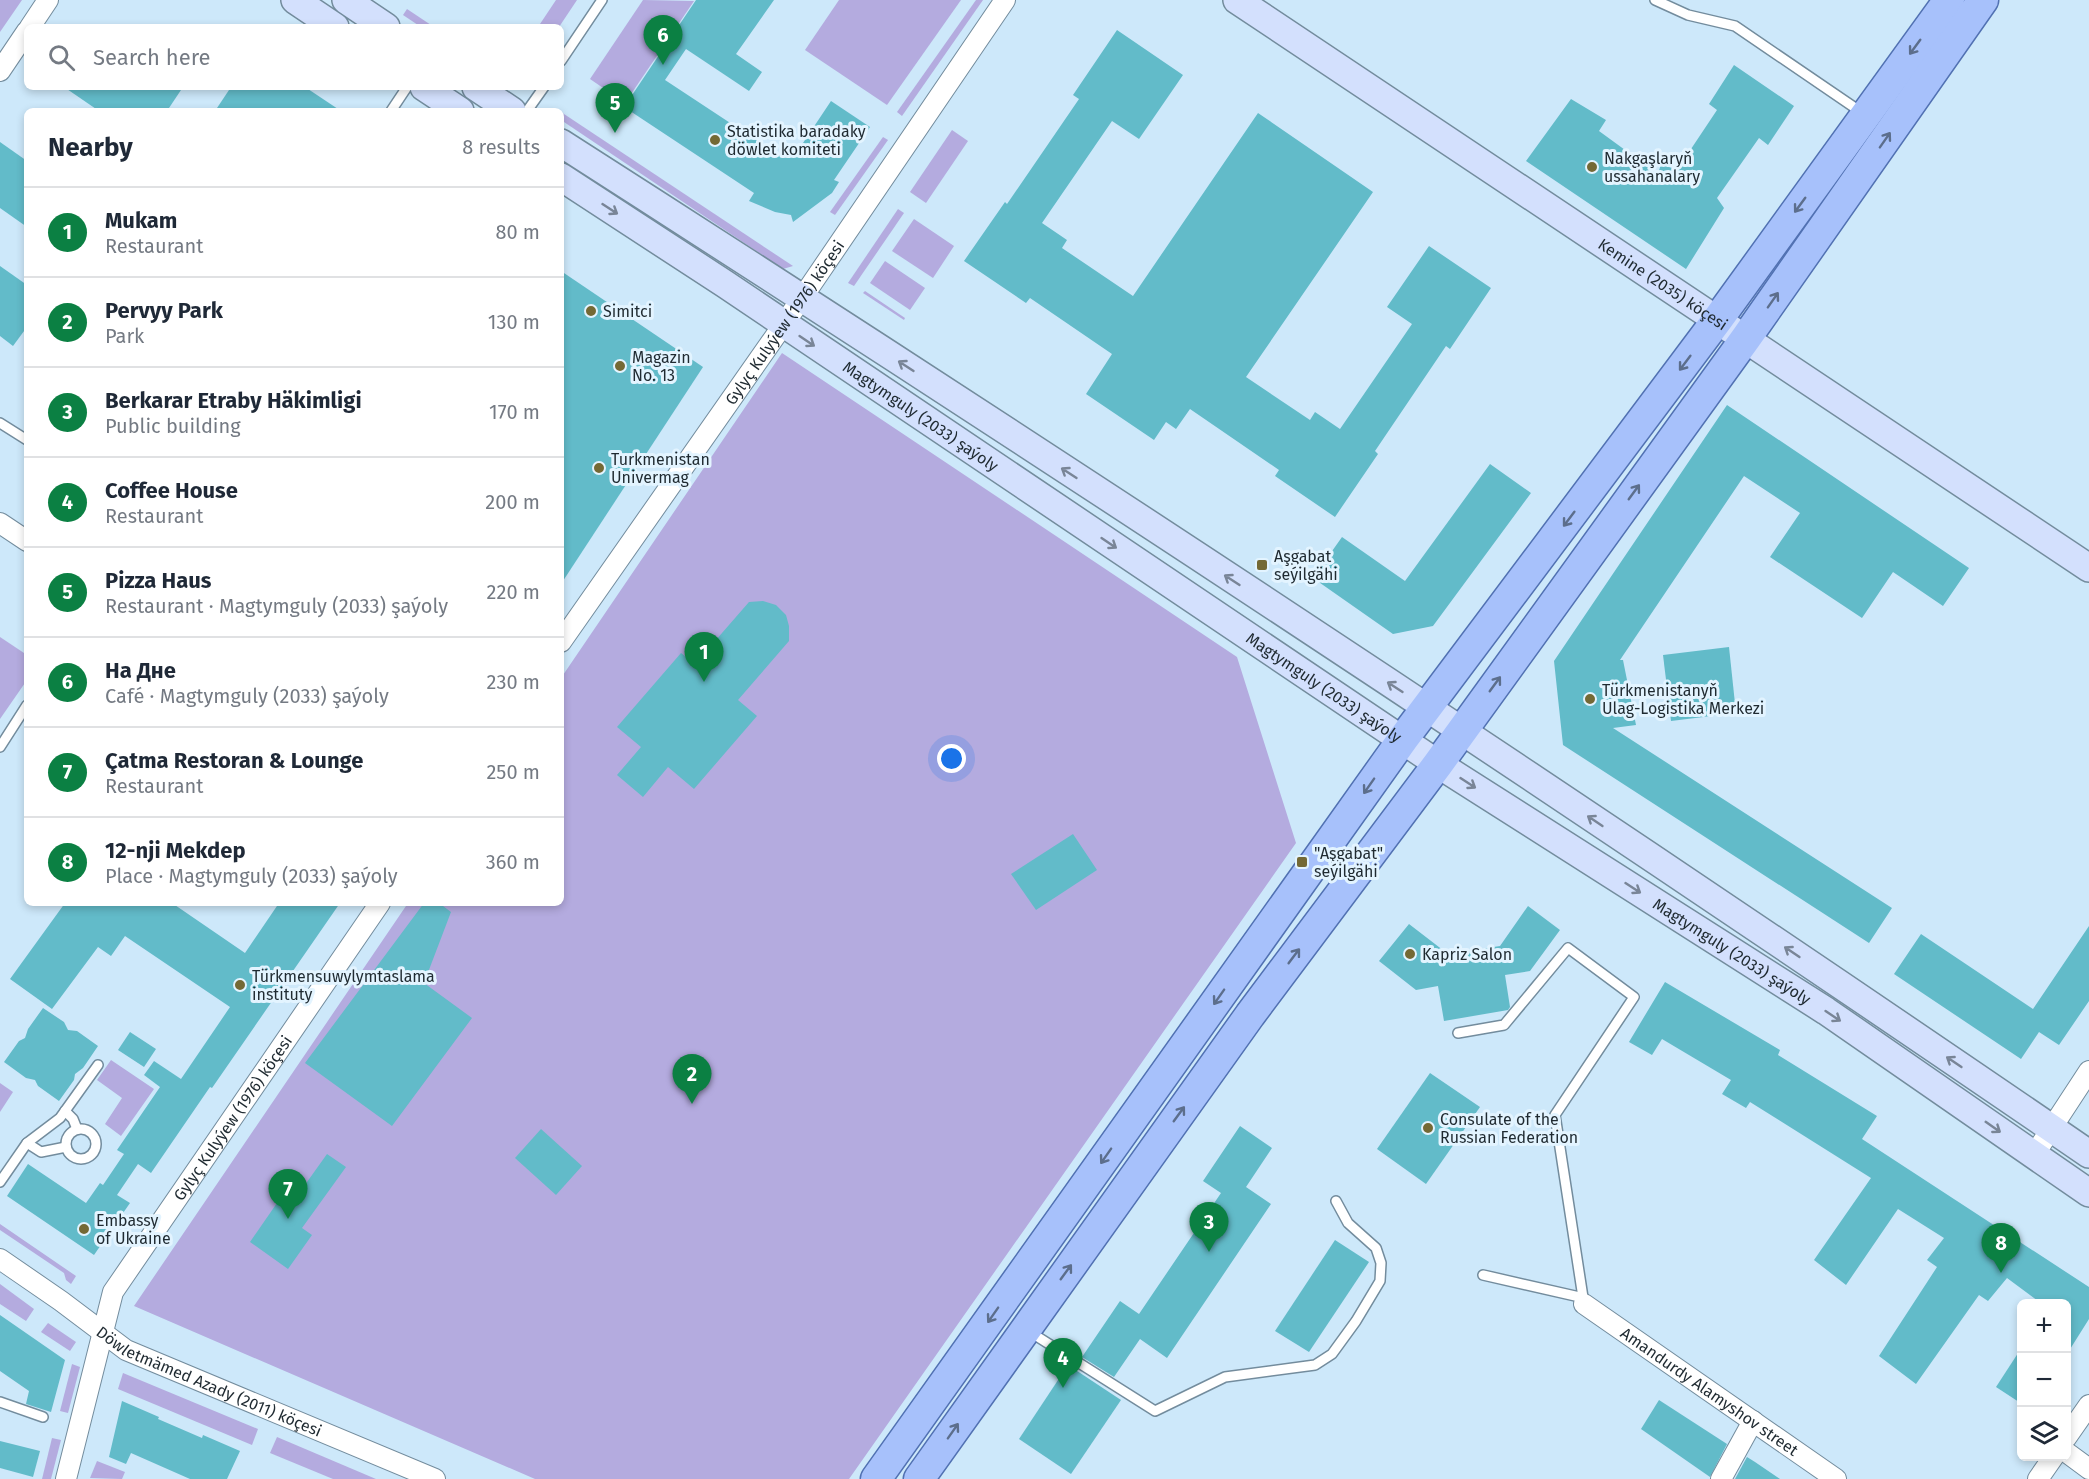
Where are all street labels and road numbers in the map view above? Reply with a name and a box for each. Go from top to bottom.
street label: Kemine (2035) köçesi [1595,234,1731,334]
street label: Gylyç Kulyýew (1976) köçesi [721,237,848,408]
street label: Magtymguly (2033) şaýoly [840,357,1002,475]
street label: Magtymguly (2033) şaýoly [1243,628,1406,746]
street label: Magtymguly (2033) şaýoly [1650,894,1815,1009]
street label: Gylyç Kulyýew (1976) köçesi [169,1032,295,1204]
street label: Döwletmämed Azady (2011) köçesi [93,1322,325,1440]
street label: Amandurdy Alamyshov street [1617,1323,1802,1460]

